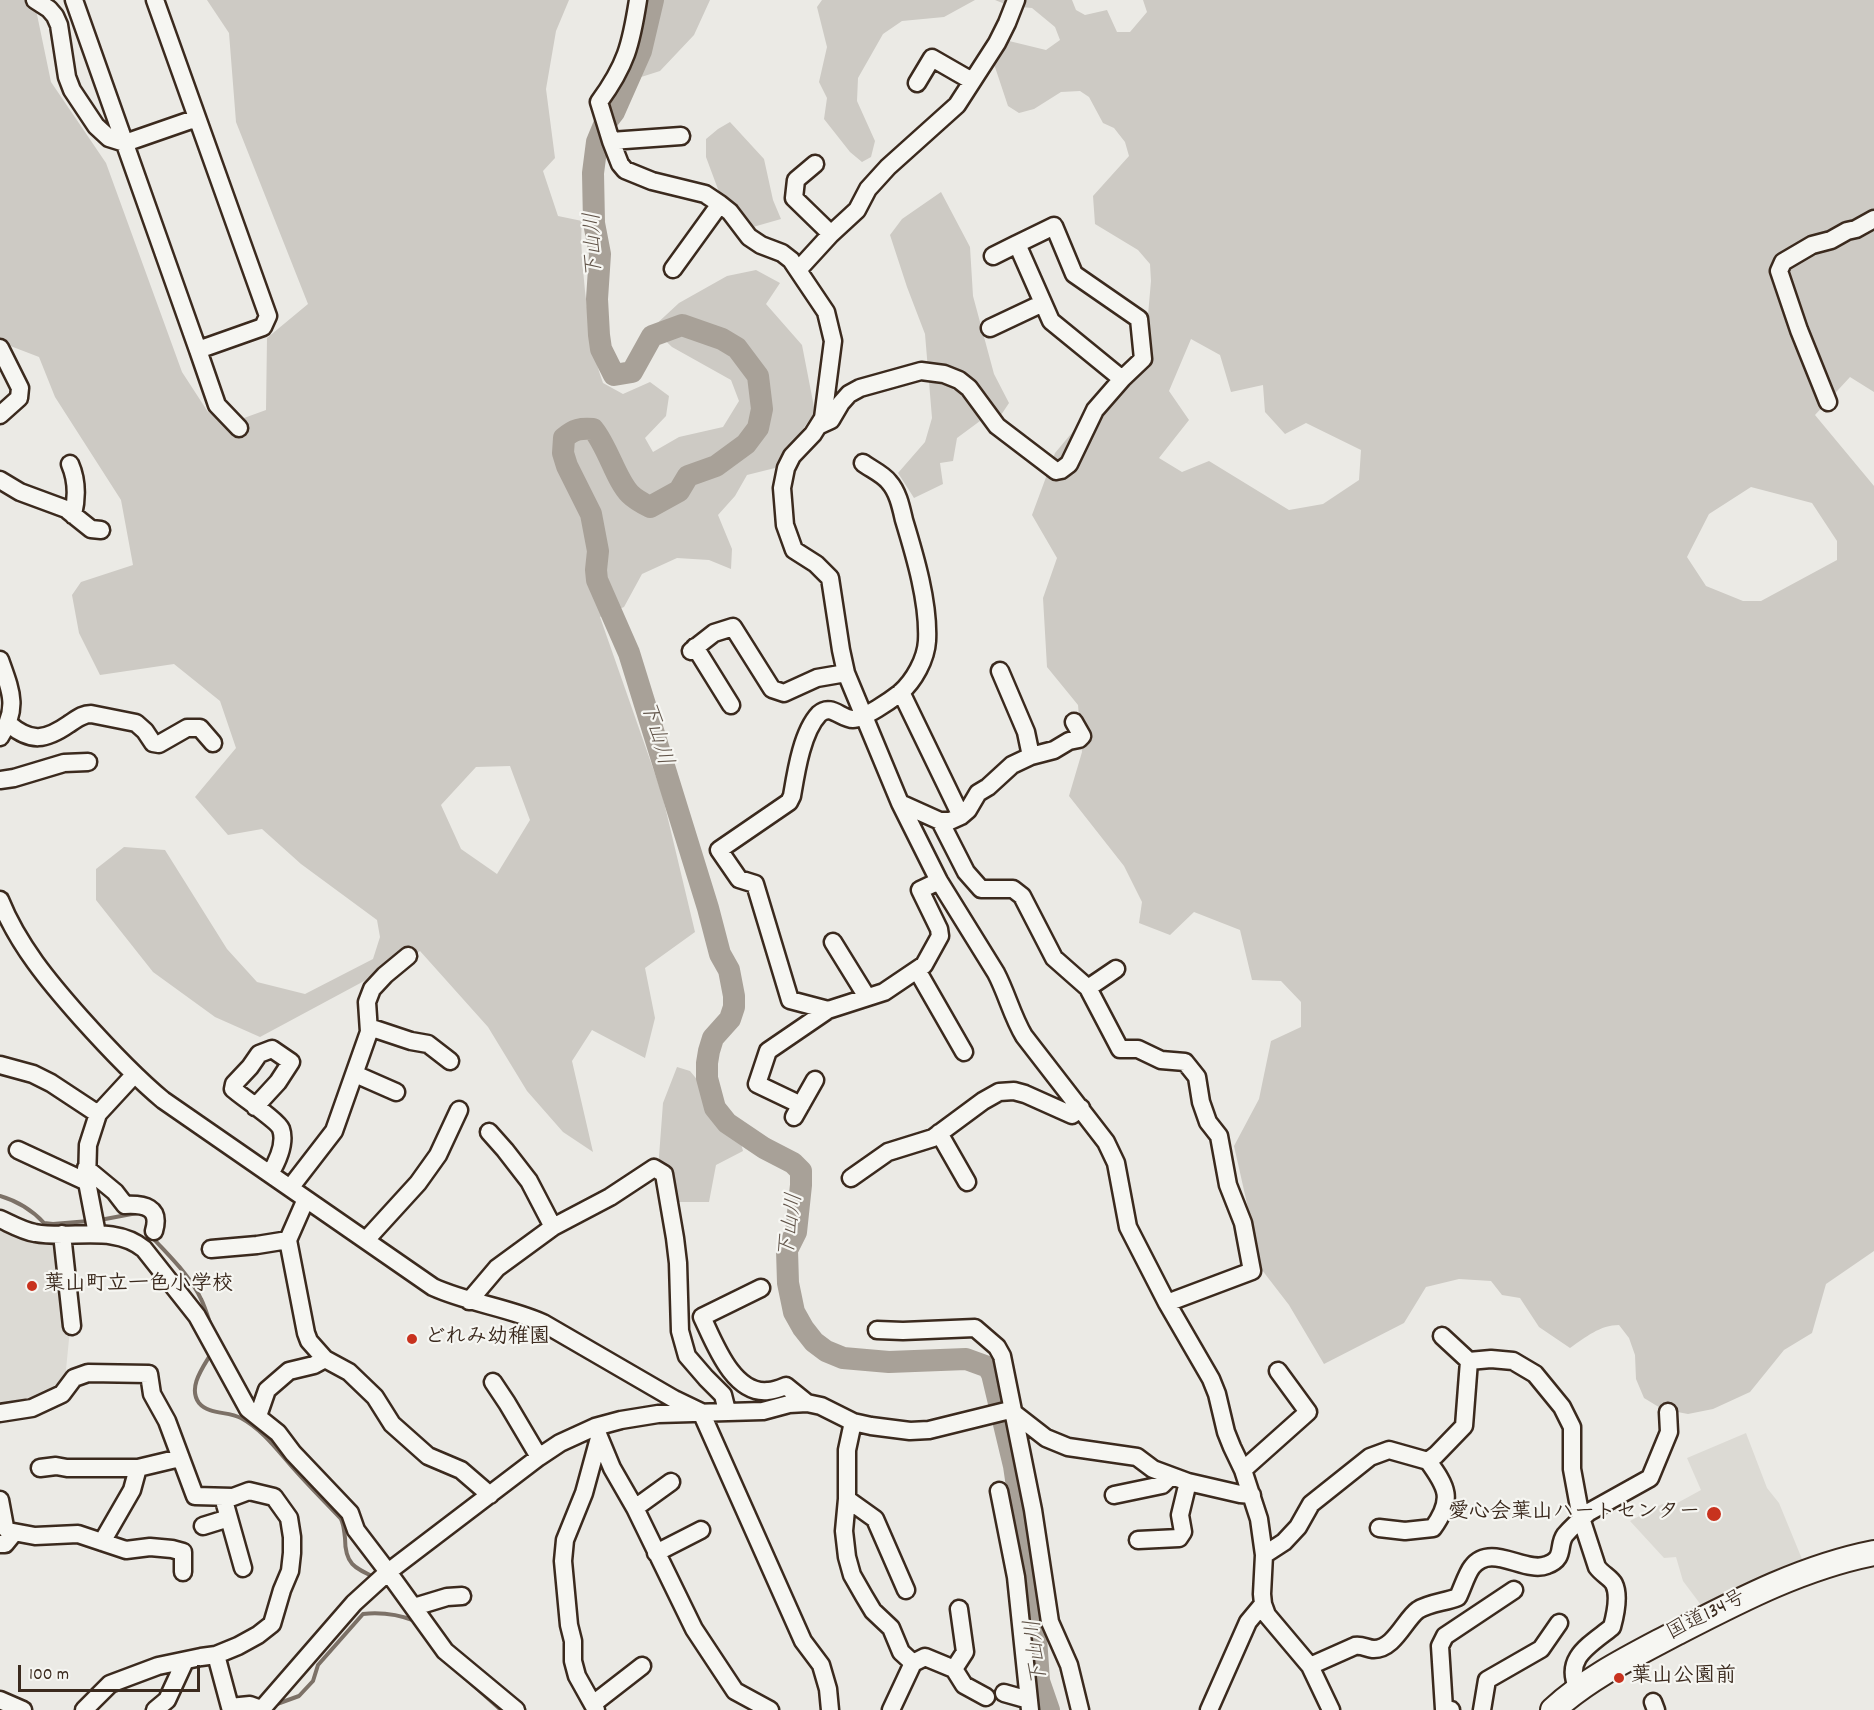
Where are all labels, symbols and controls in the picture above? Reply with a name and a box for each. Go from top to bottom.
water label: 下山川 [582,212,610,278]
water label: 下山川 [632,699,676,769]
water label: 下山川 [775,1191,811,1261]
place label: 葉山町立一色小学校 [44,1273,233,1299]
marker: 葉山町立一色小学校 [25,1279,39,1293]
place label: どれみ幼稚園 [424,1326,550,1352]
marker: どれみ幼稚園 [405,1332,419,1346]
place label: 愛心会葉山ハートセンター [1448,1501,1700,1527]
marker: 愛心会葉山ハートセンター [1705,1505,1723,1523]
street label: 国道134号 [1663,1586,1751,1648]
water label: 下山川 [1022,1618,1056,1686]
scale bar [21,1653,202,1691]
text: 100 m [29,1663,69,1688]
place label: 葉山公園前 [1631,1665,1736,1691]
marker: 葉山公園前 [1612,1671,1626,1685]

